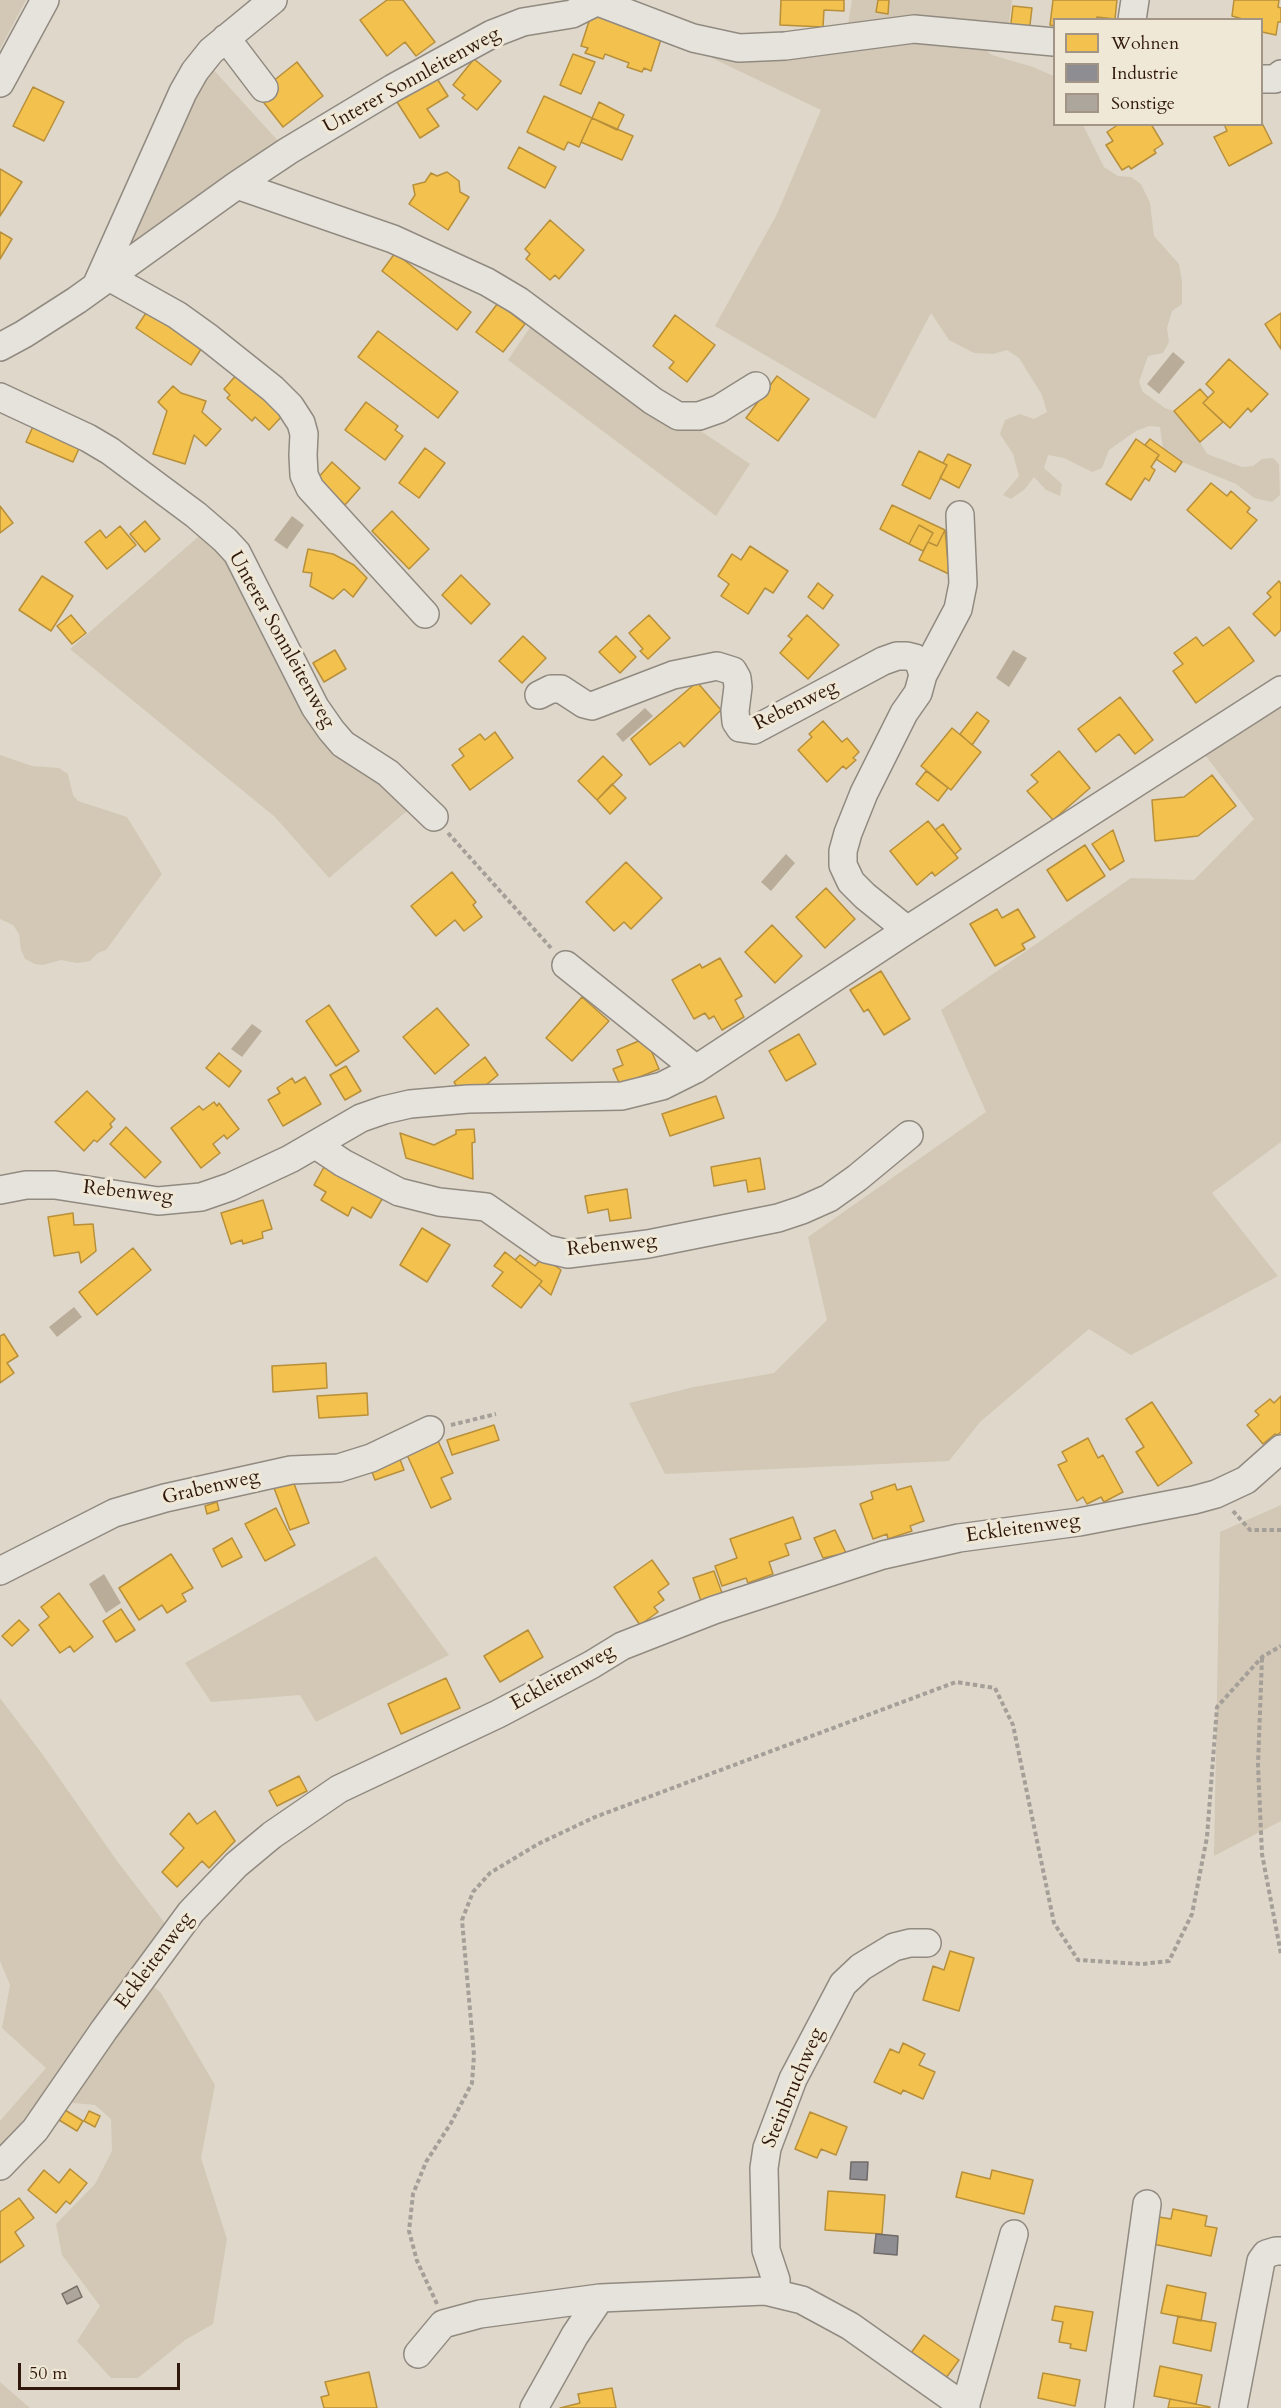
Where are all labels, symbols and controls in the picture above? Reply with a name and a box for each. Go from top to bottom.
legend [1053,18,1263,126]
street label: Unterer Sonnleitenweg [319,22,505,140]
text: Wohnen [1111,31,1179,56]
text: Industrie [1111,61,1178,86]
text: Sonstige [1111,91,1175,116]
street label: Unterer Sonnleitenweg [222,547,340,733]
street label: Rebenweg [750,675,842,737]
street label: Rebenweg [82,1176,174,1210]
street label: Rebenweg [566,1229,658,1263]
street label: Grabenweg [160,1465,262,1511]
street label: Eckleitenweg [964,1509,1082,1549]
street label: Eckleitenweg [507,1640,619,1716]
street label: Eckleitenweg [111,1908,199,2014]
street label: Steinbruchweg [758,2024,830,2152]
scale bar [21,2351,183,2389]
text: 50 m [29,2361,68,2386]

